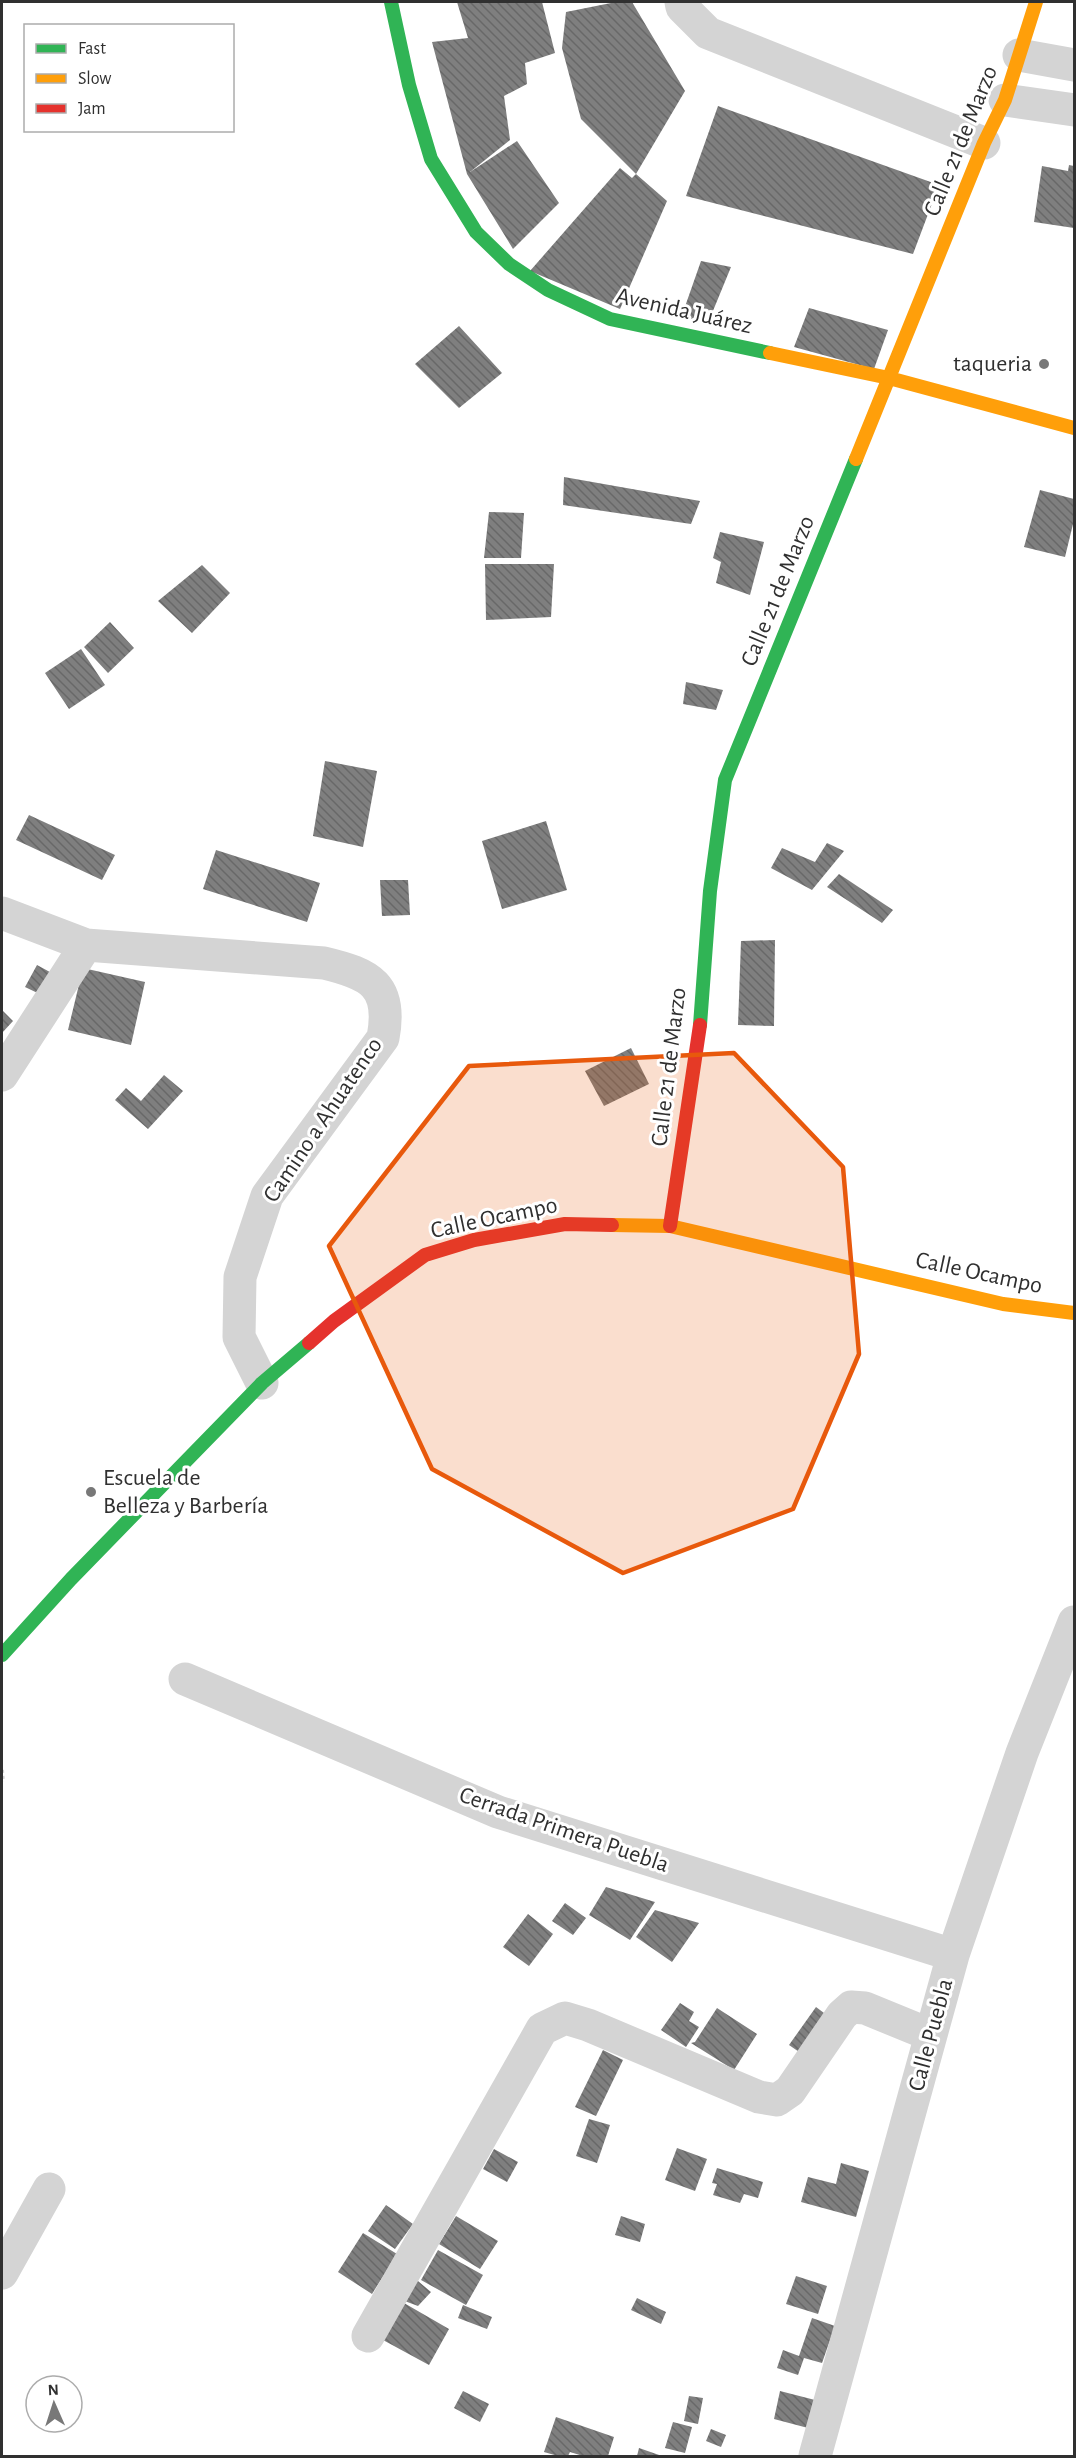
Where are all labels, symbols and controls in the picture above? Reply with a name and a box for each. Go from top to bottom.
legend [24,24,234,132]
text: Fast [78,40,106,58]
street label: Calle 21 de Marzo [920,62,1002,220]
text: Slow [78,70,111,88]
text: Jam [78,100,106,118]
street label: Avenida Juárez [614,284,754,338]
place label: taqueria [953,352,1032,376]
marker: taqueria [1037,357,1051,371]
street label: Calle 21 de Marzo [737,512,819,670]
street label: Calle 21 de Marzo [647,986,691,1148]
street label: Camino a Ahuatenco [259,1033,387,1207]
street label: Calle Ocampo [429,1193,559,1243]
street label: Calle Ocampo [914,1248,1044,1298]
place label: Escuela de Belleza y Barbería [103,1466,268,1518]
marker: Escuela de Belleza y Barbería [84,1485,98,1499]
street label: Cerrada Primera Puebla [456,1783,672,1877]
street label: Calle Puebla [904,1976,958,2094]
north arrow [24,2374,84,2434]
text: N [47,2382,59,2398]

